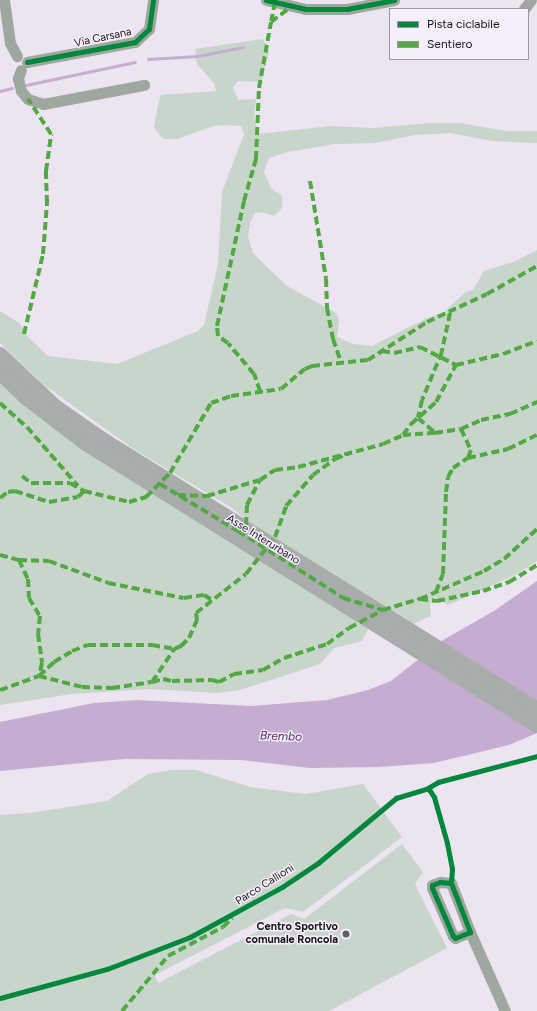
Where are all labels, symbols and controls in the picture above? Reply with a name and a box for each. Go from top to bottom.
legend [389,8,529,60]
text: Pista ciclabile [427,17,499,31]
street label: Via Carsana [73,25,133,51]
text: Sentiero [427,37,473,51]
street label: Asse Interurbano [224,512,302,568]
water label: Brembo [260,729,302,745]
street label: Parco Callioni [233,862,297,908]
place label: Centro Sportivo comunale Roncola [246,921,338,947]
marker: Centro Sportivo comunale Roncola [341,929,351,939]

